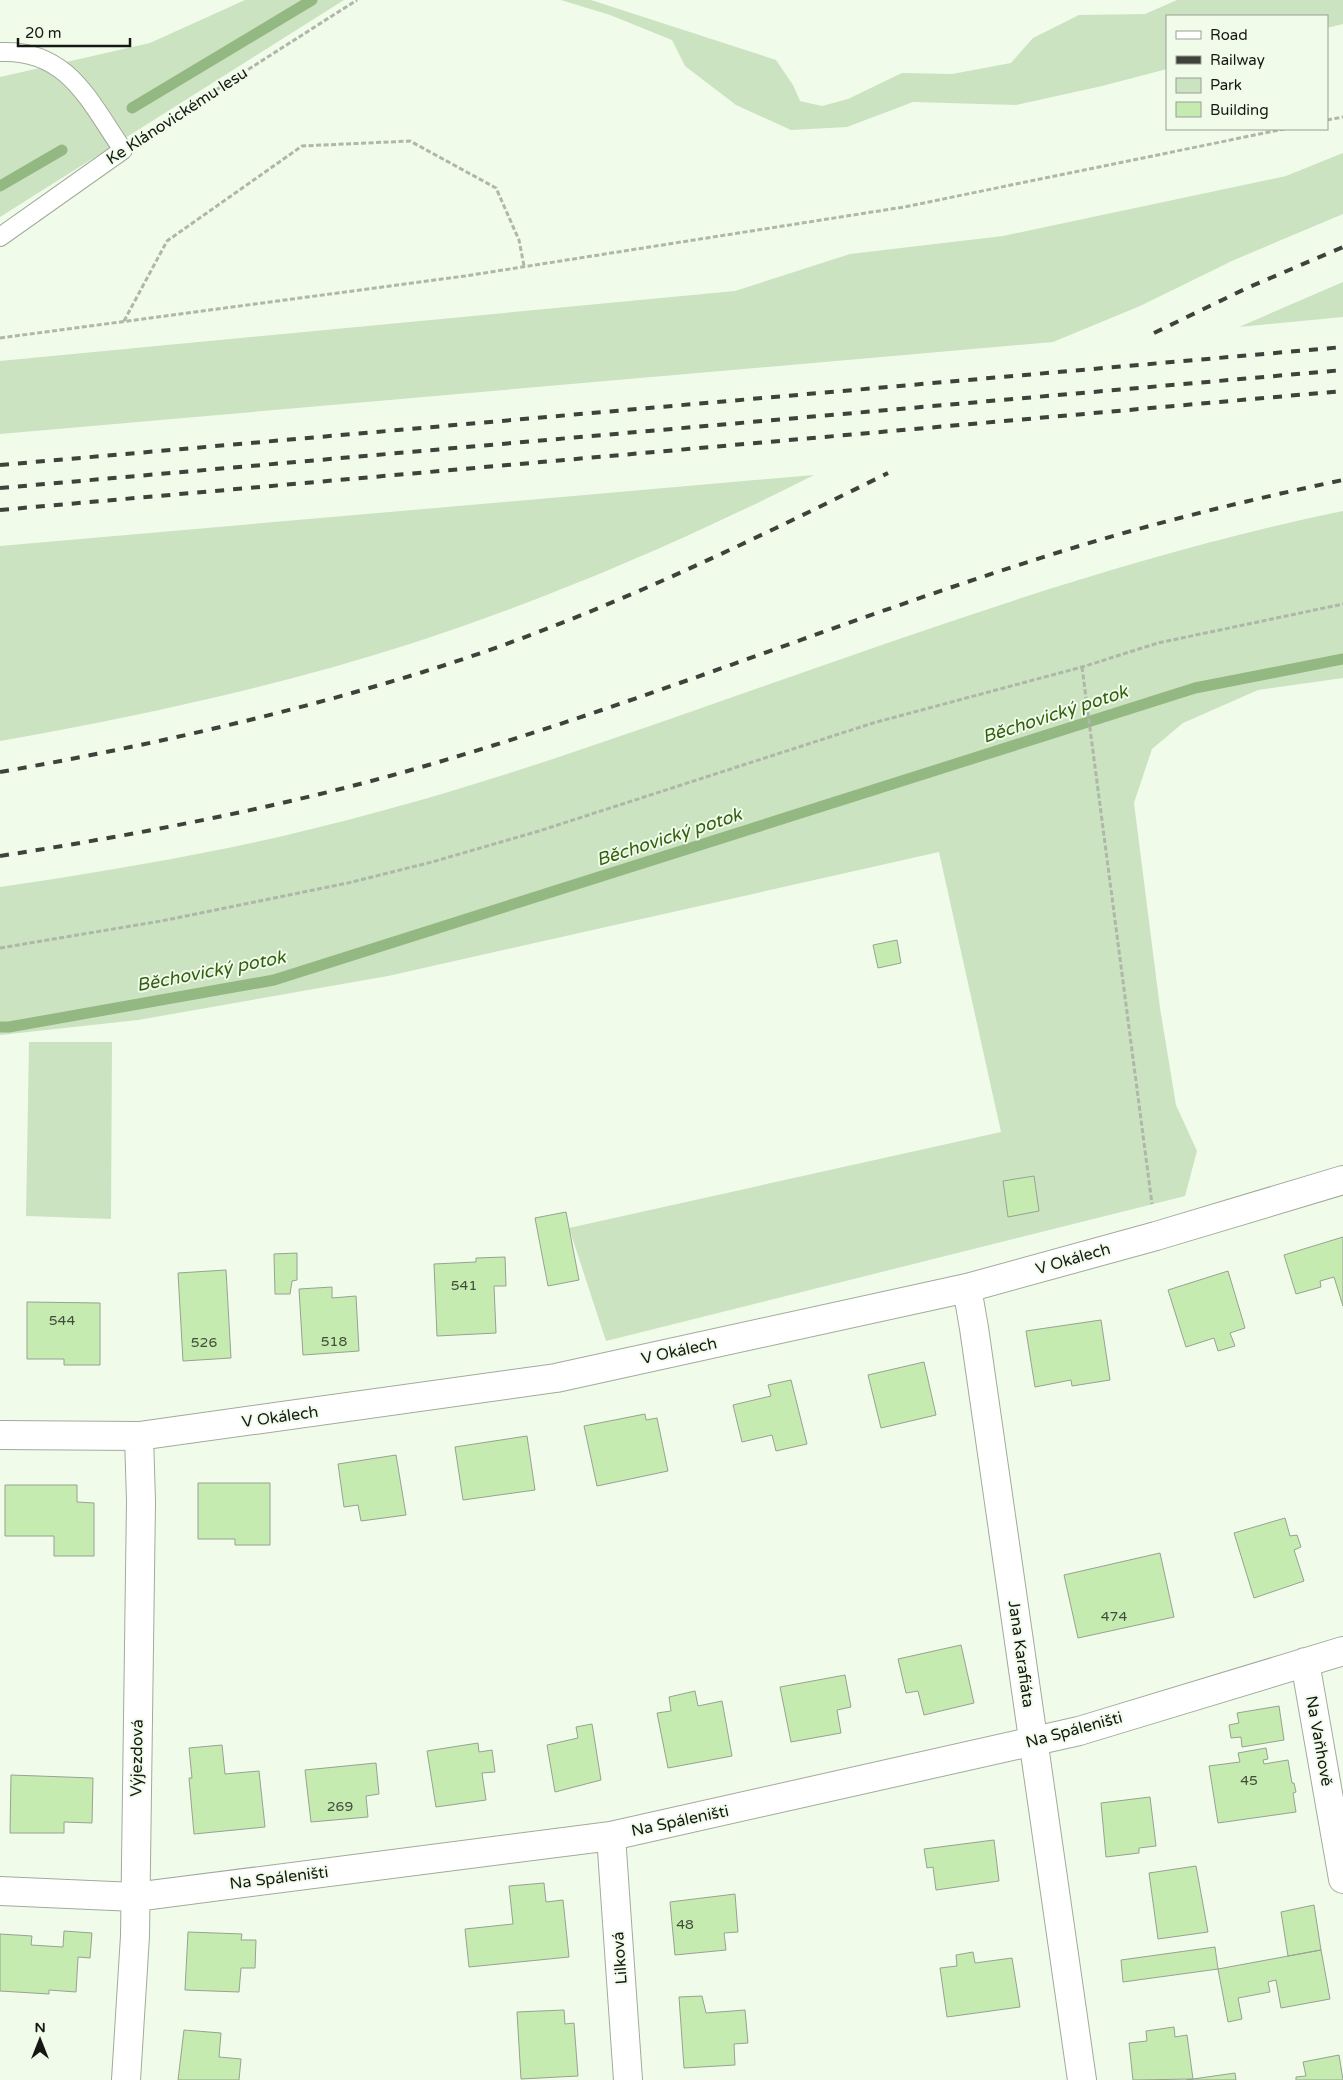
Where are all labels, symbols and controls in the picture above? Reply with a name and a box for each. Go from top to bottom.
scale bar [18,15,130,47]
legend [1166,15,1328,130]
text: 20 m [25,24,62,42]
text: Road [1210,26,1248,44]
text: Railway [1210,51,1265,69]
street label: Ke Klánovickému lesu [103,63,251,169]
text: Park [1210,76,1242,94]
text: Building [1210,101,1269,119]
water label: Běchovický potok [980,680,1132,748]
water label: Běchovický potok [594,803,746,871]
water label: Běchovický potok [135,946,289,996]
street label: V Okálech [1033,1239,1113,1279]
house number: 541 [451,1277,477,1294]
house number: 544 [49,1312,75,1329]
house number: 518 [321,1333,347,1350]
street label: V Okálech [639,1333,719,1369]
house number: 526 [191,1334,217,1351]
street label: V Okálech [240,1402,320,1432]
street label: Jana Karafiáta [1004,1599,1038,1709]
house number: 474 [1101,1608,1127,1625]
street label: Na Vaňhově [1301,1694,1337,1788]
street label: Na Spáleništi [1023,1707,1125,1753]
street label: Výjezdová [126,1719,148,1797]
house number: 45 [1240,1772,1258,1789]
house number: 269 [327,1798,353,1815]
street label: Na Spáleništi [629,1801,731,1841]
street label: Na Spáleništi [229,1862,329,1894]
house number: 48 [676,1916,694,1933]
street label: Lilková [608,1931,632,1985]
north arrow [15,2015,65,2065]
text: N [34,2019,46,2036]

